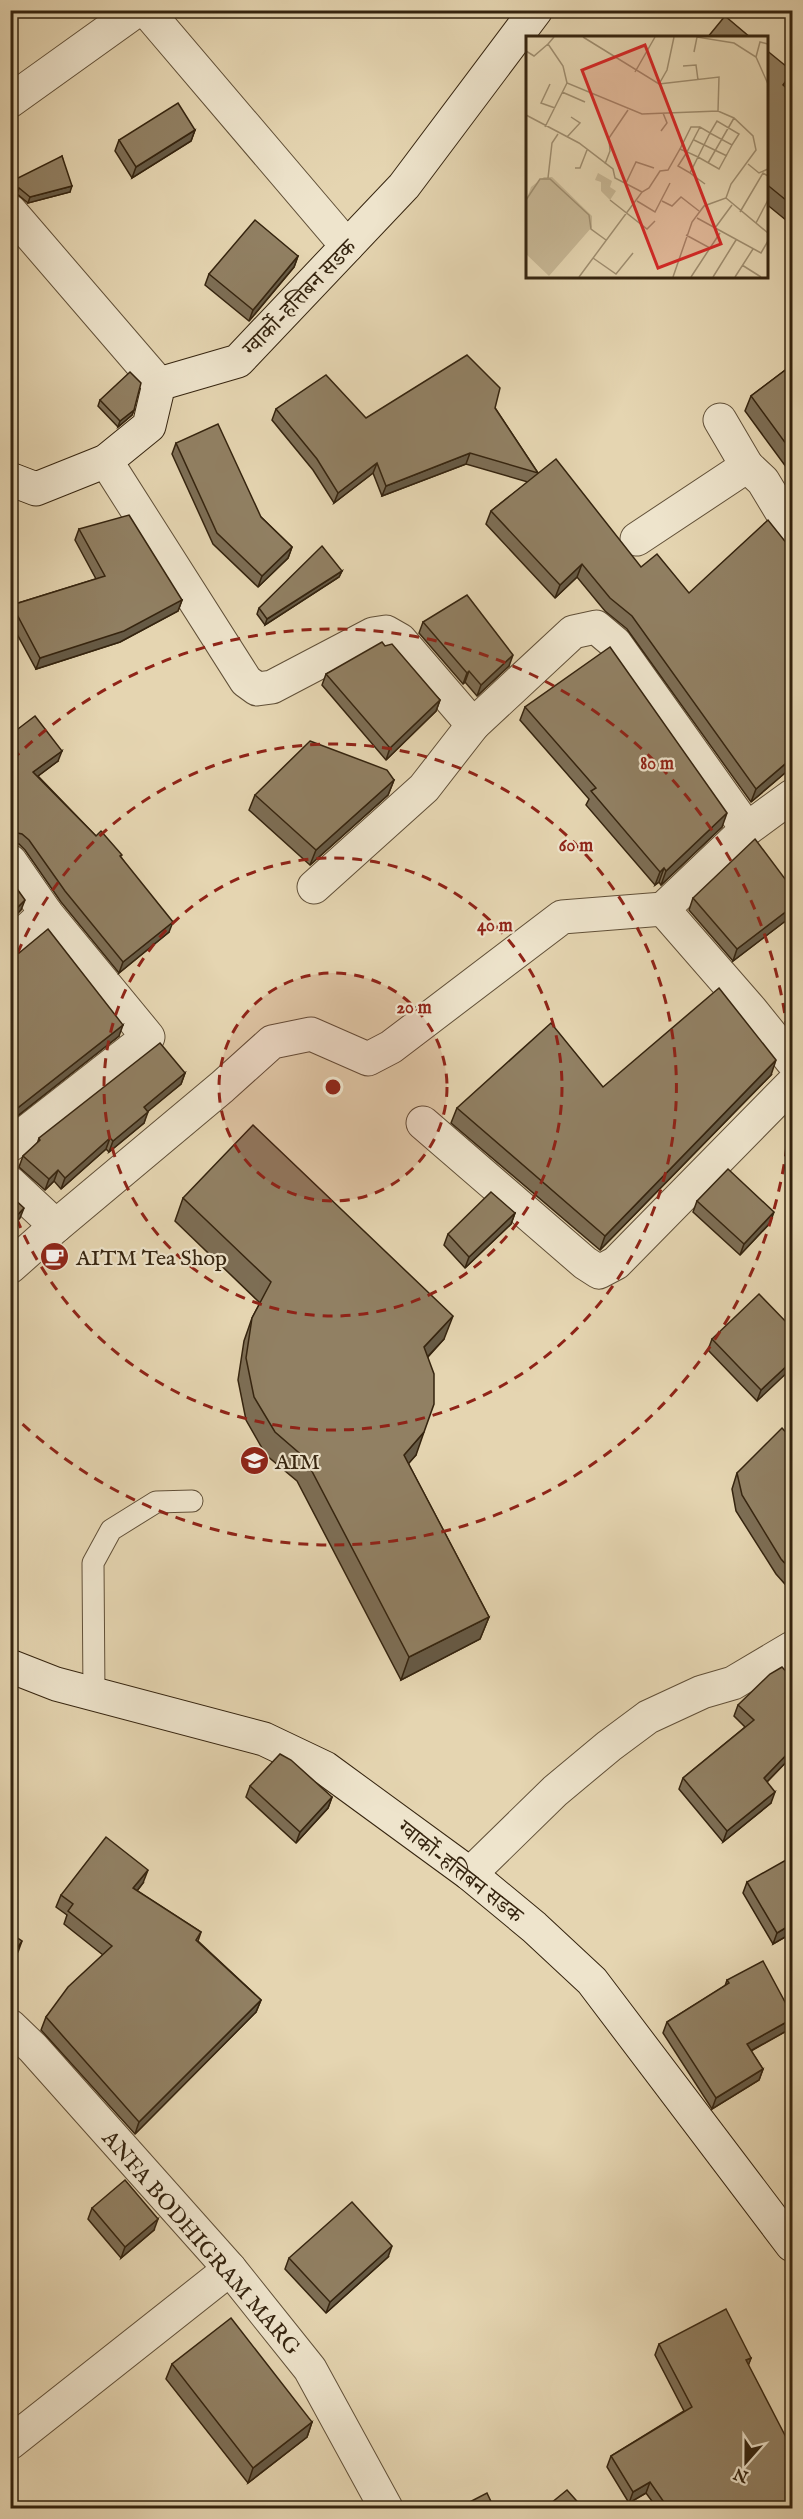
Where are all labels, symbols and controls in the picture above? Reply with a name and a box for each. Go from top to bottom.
inset map [526,36,767,278]
street label: ग्वार्को-हत्तिबन सडक [237,233,364,363]
text: 80 m [640,753,674,776]
text: 60 m [559,835,593,858]
text: 40 m [477,915,513,938]
text: 20 m [396,997,432,1020]
centre of rings [323,1077,343,1097]
cafe icon: AITM Tea Shop [39,1241,71,1273]
place label: AITM Tea Shop [75,1245,227,1273]
school or university icon: AIM [238,1445,270,1477]
place label: AIM [274,1449,320,1477]
street label: ग्वार्को-हत्तिबन सडक [391,1814,529,1931]
street label: ANFA BODHIGRAM MARG [95,2124,306,2362]
north arrow [716,2432,776,2492]
text: N [731,2462,752,2486]

